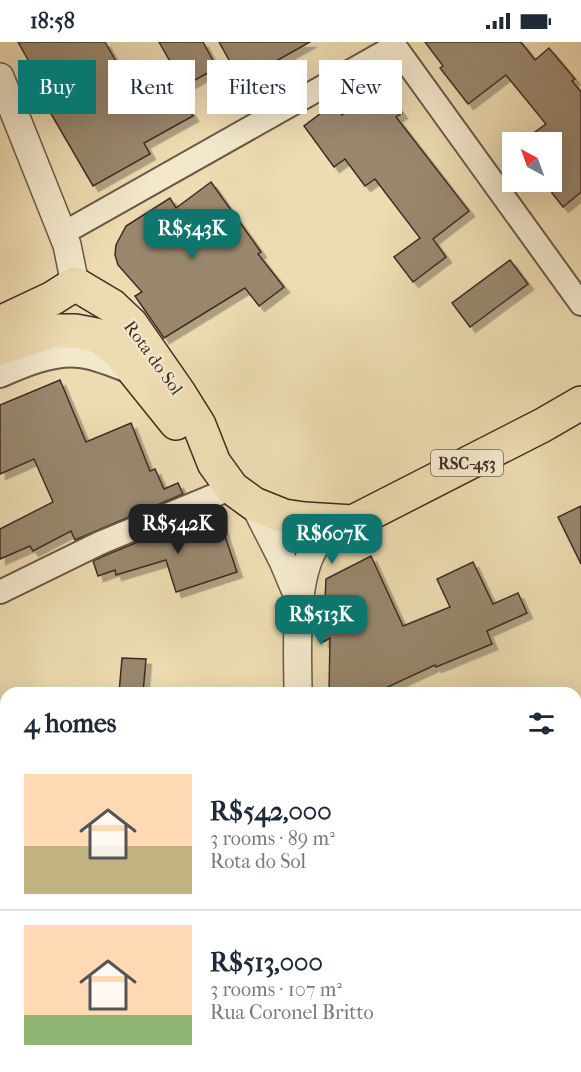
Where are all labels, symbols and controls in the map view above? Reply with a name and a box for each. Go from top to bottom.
text: 18:58 [30,8,75,34]
chip: Buy [18,60,96,114]
chip: Rent [108,60,195,114]
chip: Filters [207,60,307,114]
chip: New [319,60,402,114]
north arrow [502,132,562,192]
map controls [502,132,562,192]
pin: R$543K [143,209,241,260]
text: R$543K [158,217,226,240]
street label: Rota do Sol [119,317,187,399]
road number: RSC-453 [431,450,503,476]
pin: R$542K [129,504,227,555]
text: R$542K [143,512,213,535]
pin: R$607K [283,514,381,565]
text: R$607K [296,522,368,545]
pin: R$513K [272,595,370,646]
text: R$513K [289,603,353,626]
icon: filters [525,707,558,740]
text: 4 homes [24,708,116,739]
text: R$542,000 [210,796,332,827]
icon: home [72,798,144,870]
text: 3 rooms · 89 m² [210,827,335,850]
text: Rota do Sol [210,850,306,873]
text: R$513,000 [210,947,323,978]
icon: home [72,949,144,1021]
text: 3 rooms · 107 m² [210,978,342,1001]
text: Rua Coronel Britto [210,1001,374,1024]

